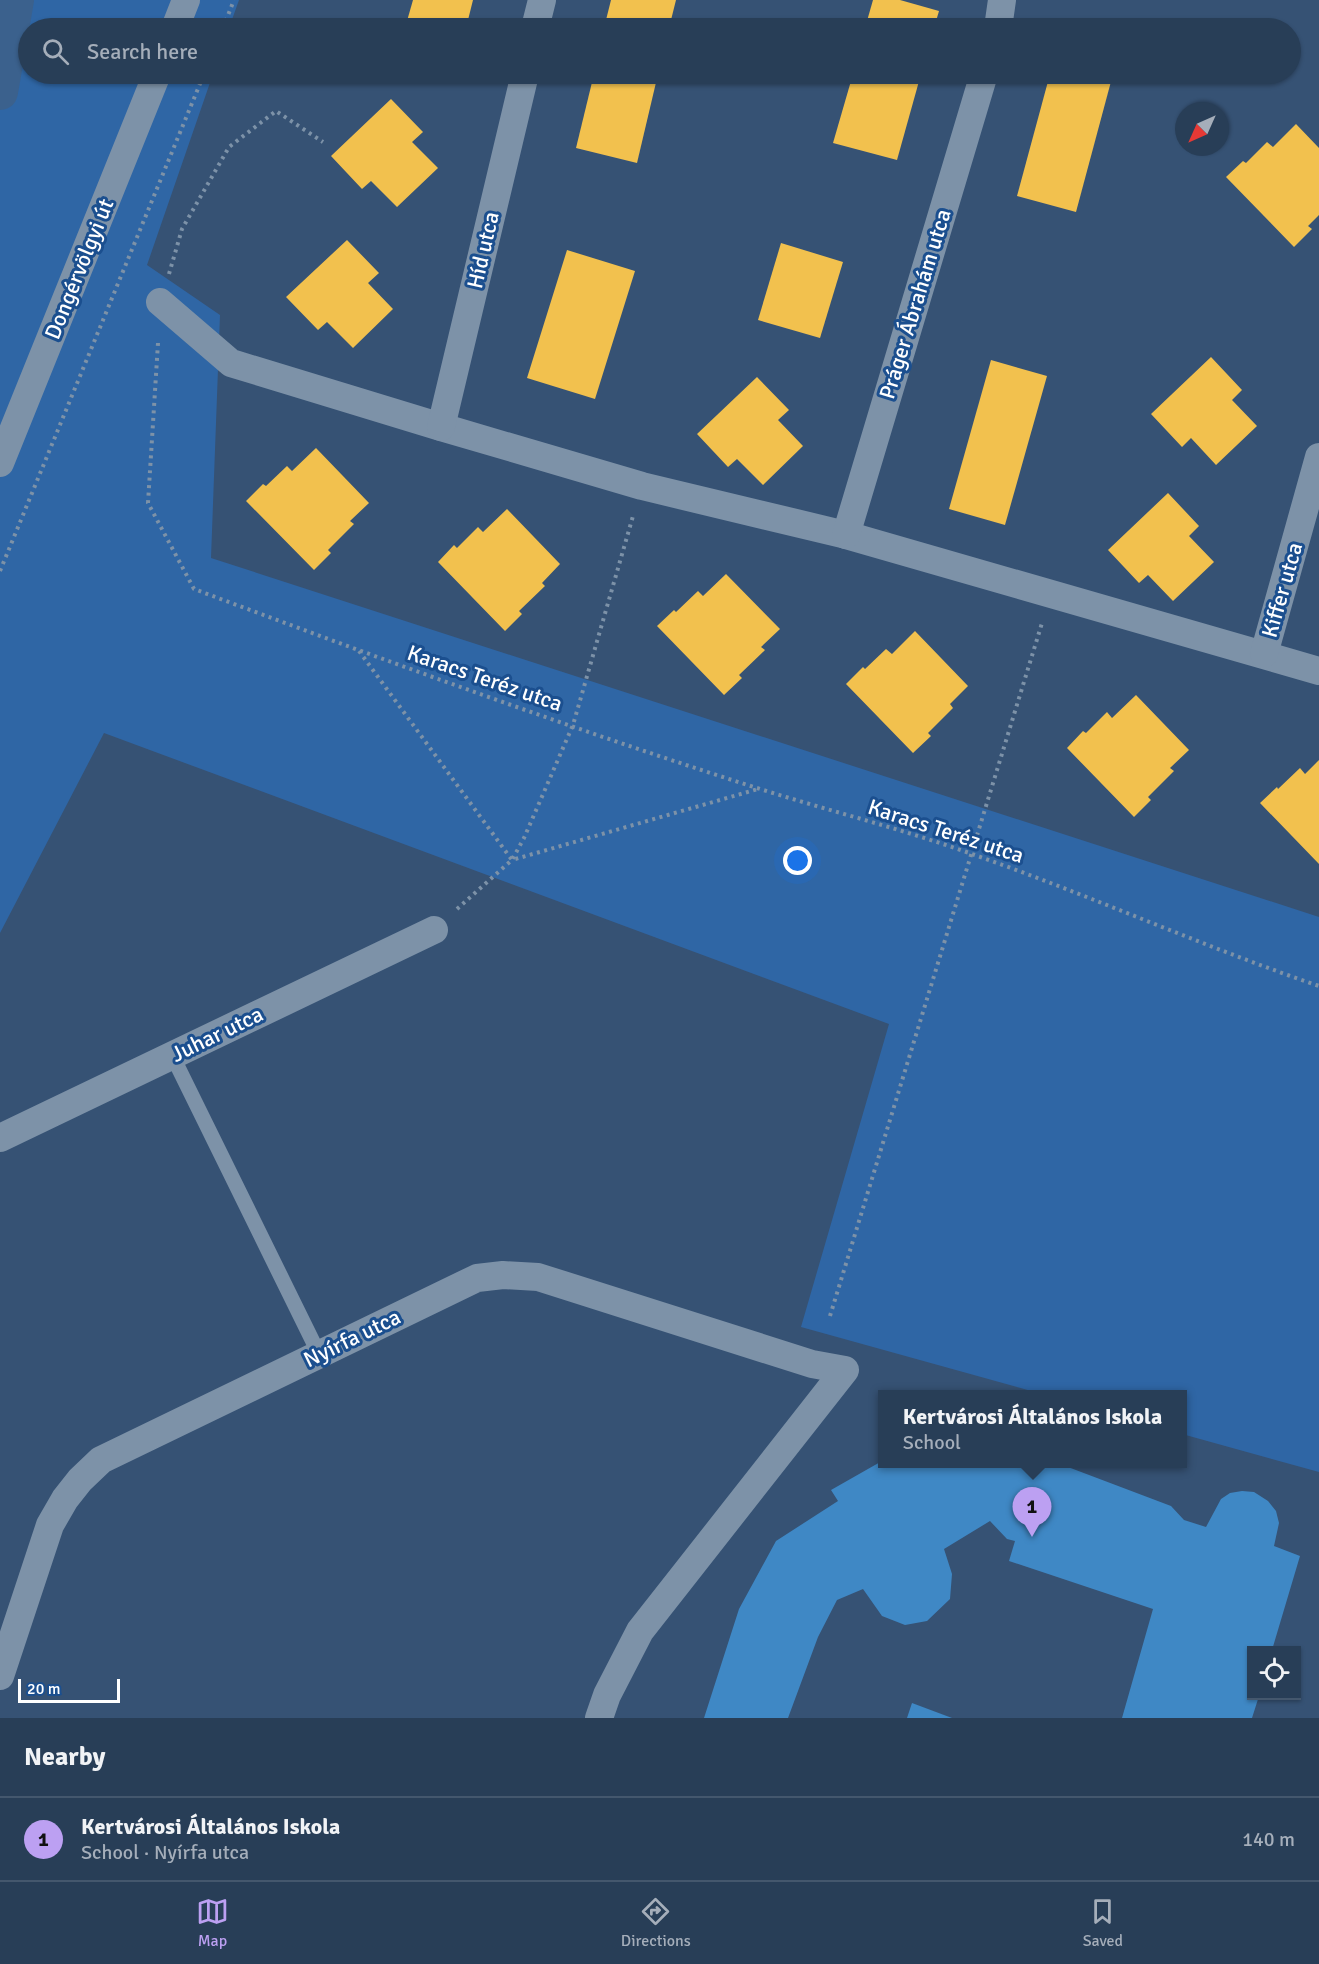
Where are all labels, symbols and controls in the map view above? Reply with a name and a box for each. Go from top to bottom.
search box [18,18,1301,84]
icon: search [39,35,72,68]
text: Search here [87,38,198,65]
north arrow [1175,102,1229,156]
street label: Dongérvölgyi út [39,195,120,343]
street label: Práger Ábrahám utca [873,206,957,402]
street label: Híd utca [461,209,505,291]
street label: Kiffer utca [1256,539,1308,641]
street label: Karacs Teréz utca [404,639,566,717]
street label: Karacs Teréz utca [865,793,1027,869]
your location [783,846,812,875]
street label: Juhar utca [167,1000,267,1068]
street label: Nyírfa utca [299,1303,405,1373]
popup [878,1390,1187,1468]
text: Kertvárosi Általános Iskola [903,1403,1162,1430]
text: School [903,1430,961,1455]
pin: 1 [1012,1488,1052,1537]
map controls [1247,1646,1301,1700]
button: locate [1247,1646,1301,1700]
scale bar [18,1676,120,1704]
text: 20 m [27,1679,61,1699]
text: Nearby [24,1741,105,1773]
text: Kertvárosi Általános Iskola [81,1813,340,1840]
text: 1 [38,1827,49,1852]
text: 140 m [1242,1827,1295,1852]
text: School · Nyírfa utca [81,1840,249,1865]
tab: Map [196,1895,229,1951]
tab: Directions [621,1895,691,1951]
tab: Saved [1083,1895,1123,1951]

